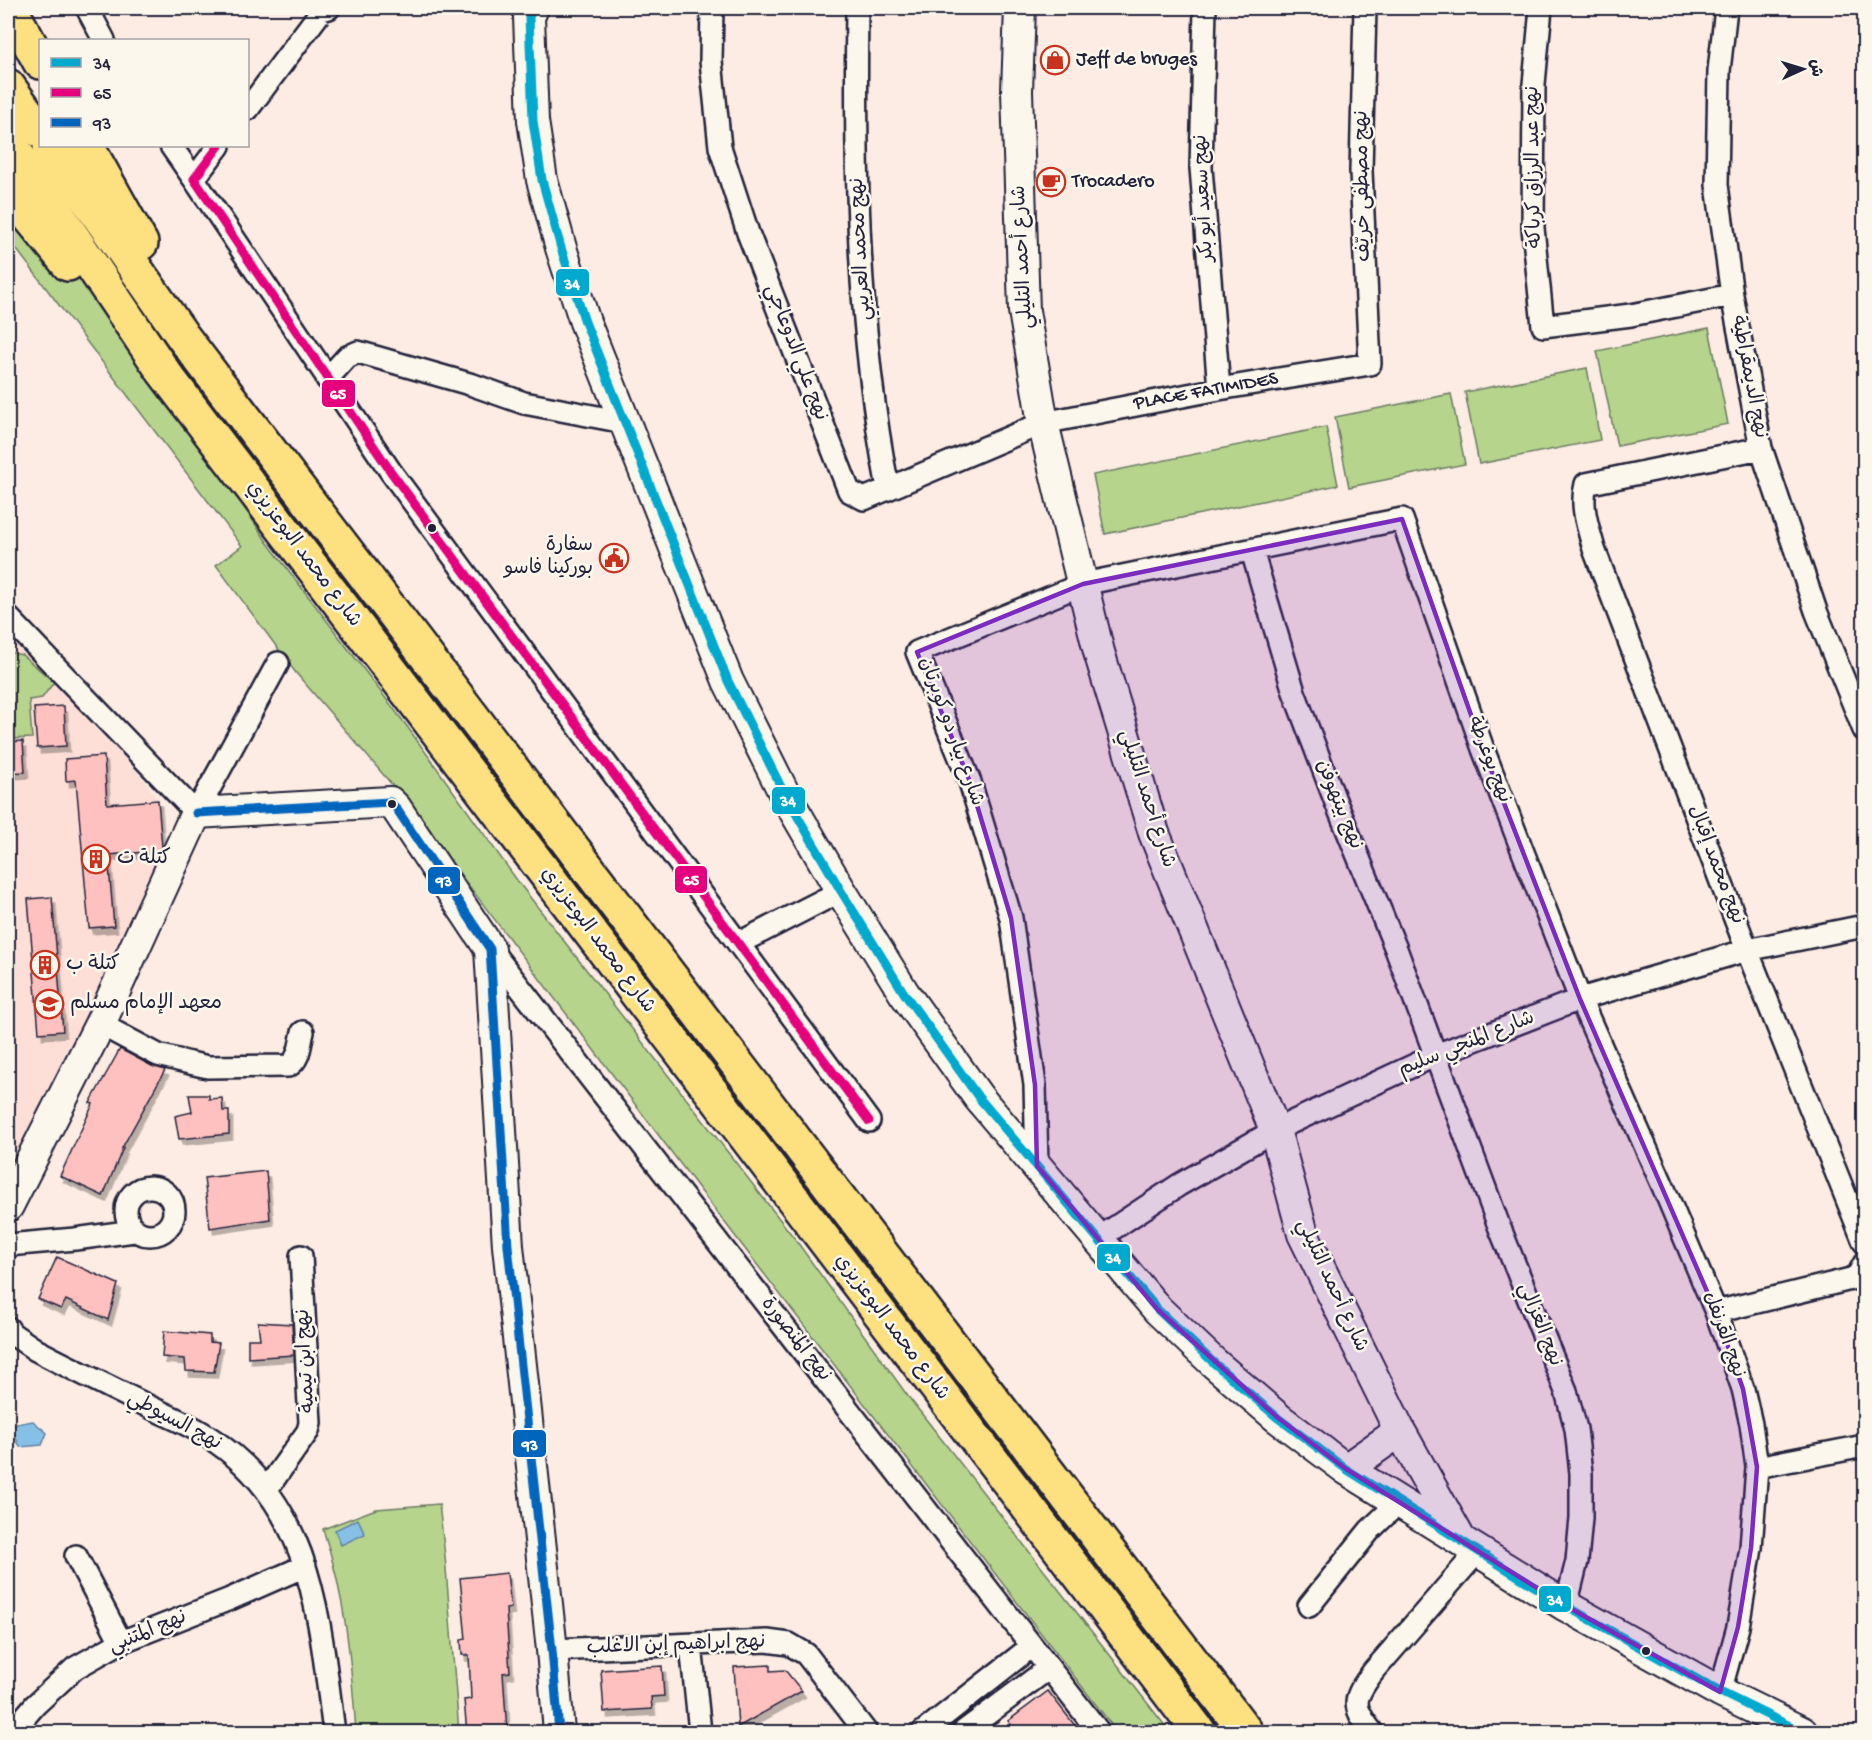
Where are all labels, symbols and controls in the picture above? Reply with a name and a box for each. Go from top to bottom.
legend [39,39,249,147]
north arrow [1773,39,1833,99]
shop icon: Jeff de bruges [1039,44,1071,76]
place label: Jeff de bruges [1076,49,1197,72]
text: 34 [92,55,111,76]
text: ش [1804,59,1825,78]
text: 65 [93,85,112,106]
street label: نهج عبد الرزاق كرباكة [1521,86,1548,248]
street label: نهج مصطفى خريّف [1350,110,1377,262]
text: 93 [92,115,111,136]
street label: نهج سعيد أبو بكر [1187,134,1220,264]
cafe icon: Trocadero [1035,166,1067,198]
place label: Trocadero [1071,171,1155,194]
street label: نهج محمد العريبي [846,177,880,321]
street label: شارع أحمد التليلي [1006,185,1042,329]
line badge: 34 [555,268,590,297]
text: 34 [563,277,580,296]
street label: نهج علي الدوعاجي [756,281,832,425]
street label: نهج الديمقراطية [1725,313,1772,440]
street label: PLACE FATIMIDES [1131,368,1281,416]
line badge: 65 [321,379,356,408]
text: 65 [330,387,347,406]
street label: شارع محمد البوعزيزي [241,477,366,632]
unlabelled marker [426,522,438,534]
place label: سفارة بوركينا فاسو [502,534,593,581]
public building icon: سفارة بوركينا فاسو [598,542,630,574]
street label: شارع بيار دو كوبرتان [912,654,989,810]
street label: نهج يوغرطة [1461,713,1516,807]
street label: شارع أحمد التليلي [1110,726,1182,872]
street label: نهج بيتهوفن [1310,757,1367,853]
line badge: 34 [771,786,806,815]
text: 34 [779,794,796,813]
unlabelled marker [386,798,398,810]
street label: نهج محمد إقبال [1682,802,1749,928]
building icon: كتلة ت [80,843,112,875]
place label: كتلة ت [117,847,171,871]
street label: شارع محمد البوعزيزي [535,863,660,1018]
line badge: 65 [674,865,708,894]
line badge: 93 [427,866,461,895]
text: 65 [683,873,700,892]
text: 93 [435,874,452,893]
building icon: كتلة ب [29,949,61,981]
place label: كتلة ب [66,953,120,977]
school or university icon: معهد الإمام مسلم [33,988,65,1020]
place label: معهد الإمام مسلم [70,992,222,1016]
street label: شارع المنجي سليم [1395,1006,1540,1086]
street label: شارع أحمد التليلي [1288,1215,1374,1357]
line badge: 34 [1096,1243,1131,1272]
street label: شارع محمد البوعزيزي [829,1250,954,1405]
text: 34 [1104,1251,1121,1270]
street label: نهج الغزالي [1509,1279,1567,1371]
street label: نهج القرنفل [1697,1289,1750,1381]
street label: نهج المنصورة [755,1293,836,1387]
street label: نهج ابن تيمية [292,1308,321,1414]
street label: نهج السيوطي [122,1387,225,1459]
line badge: 93 [512,1429,547,1458]
text: 93 [521,1438,538,1457]
line badge: 34 [1538,1585,1572,1613]
text: 34 [1546,1593,1563,1612]
street label: نهج المتنبي [105,1605,192,1662]
street label: نهج ابراهيم إبن الاغلب [586,1630,766,1661]
unlabelled marker [1640,1645,1652,1657]

